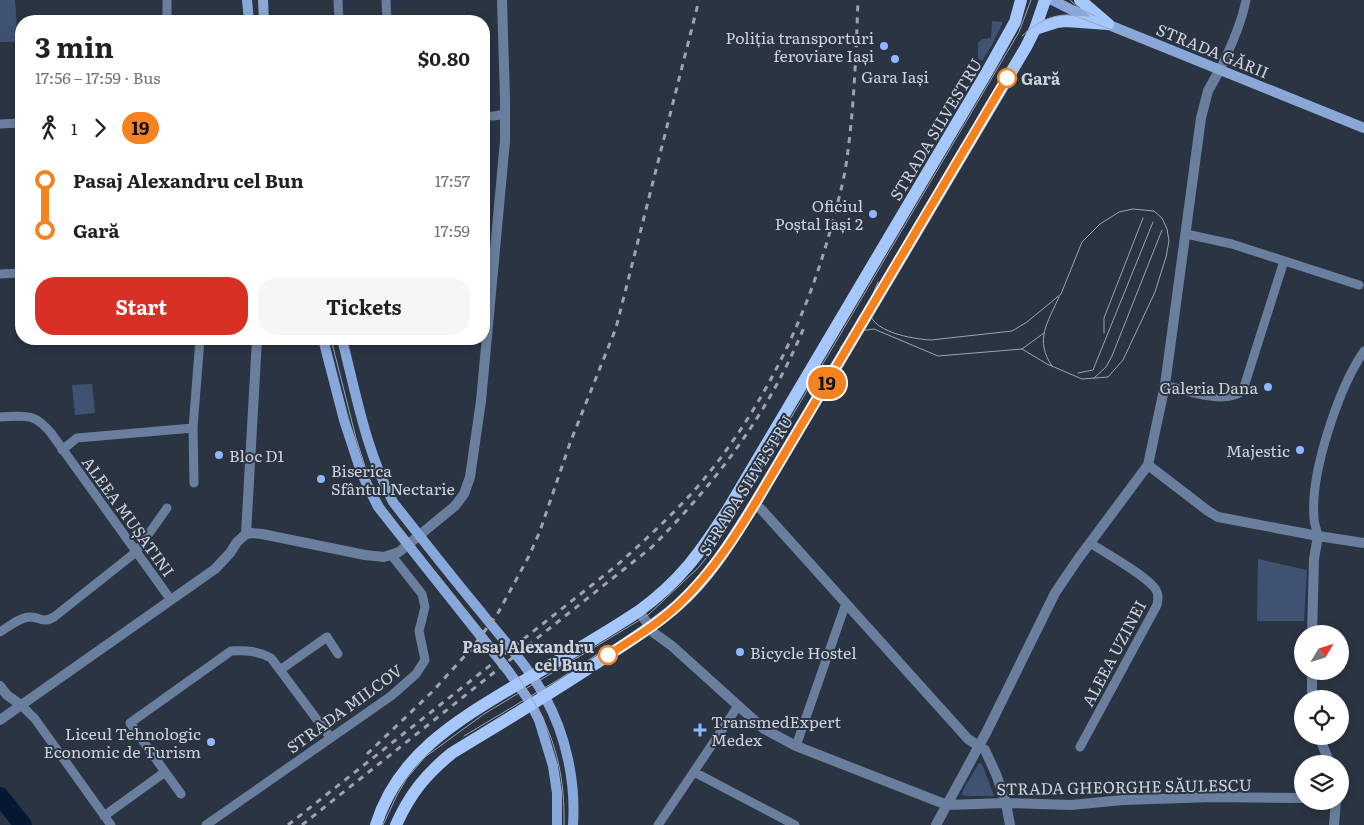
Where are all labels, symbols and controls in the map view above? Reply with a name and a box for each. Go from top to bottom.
street label: STRADA GĂRII [1153,17,1273,83]
text: 3 min [35,25,114,67]
place label: Poliția transporturi feroviare Iași [726,25,874,67]
marker: Poliția transporturi feroviare Iași [878,40,890,52]
text: $0.80 [418,44,470,72]
street label: STRADA SILVESTRU [883,53,987,205]
marker: Gara Iași [889,53,901,65]
place label: Gara Iași [861,64,929,88]
text: 17:56 – 17:59 · Bus [35,65,161,89]
place label: Gară [1021,66,1061,90]
marker: Gară [997,68,1017,88]
icon: walk [35,114,63,142]
icon: forward [86,114,114,142]
text: 19 [132,114,149,141]
text: 1 [71,116,78,140]
text: Pasaj Alexandru cel Bun [73,166,304,194]
text: 17:57 [435,168,470,192]
place label: Oficiul Poștal Iași 2 [775,193,863,235]
marker: Oficiul Poștal Iași 2 [867,208,879,220]
text: Gară [73,216,120,244]
text: 17:59 [434,218,470,242]
button: Start [35,277,248,335]
button: Tickets [258,277,470,335]
line badge: 19 [804,367,850,399]
text: 19 [818,369,836,396]
place label: Galeria Dana [1159,375,1258,399]
marker: Galeria Dana [1262,381,1274,393]
street label: STRADA SILVESTRU [692,410,798,560]
place label: Majestic [1226,438,1290,462]
place label: Bloc D1 [229,443,285,467]
marker: Majestic [1294,444,1306,456]
marker: Bloc D1 [213,449,225,461]
street label: ALEEA MUȘATINI [77,451,181,581]
place label: Biserica Sfântul Nectarie [331,458,455,500]
marker: Biserica Sfântul Nectarie [315,473,327,485]
street label: ALEEA UZINEI [1075,596,1151,710]
north arrow [1294,625,1349,680]
map controls [1294,625,1349,810]
place label: Pasaj Alexandru cel Bun [462,634,594,676]
place label: Bicycle Hostel [750,640,857,664]
marker: Pasaj Alexandru cel Bun [598,645,618,665]
marker: Bicycle Hostel [734,646,746,658]
street label: STRADA MILCOV [281,658,407,758]
button: locate [1294,690,1349,745]
place label: TransmedExpert Medex [711,709,841,751]
place label: Liceul Tehnologic Economic de Turism [44,721,201,763]
marker: TransmedExpert Medex [693,723,707,737]
marker: Liceul Tehnologic Economic de Turism [205,736,217,748]
button: layers [1294,755,1349,810]
street label: STRADA GHEORGHE SĂULESCU [996,772,1252,800]

